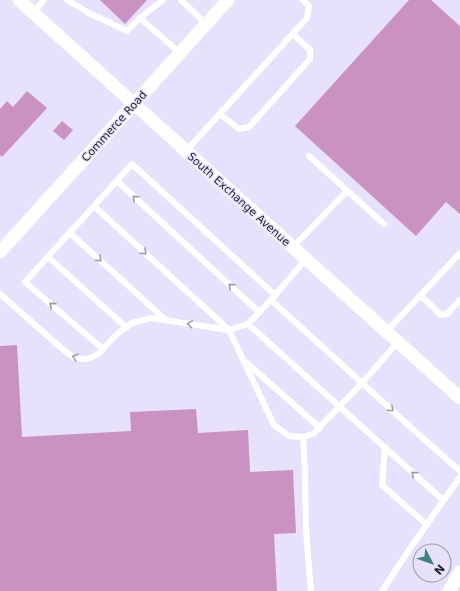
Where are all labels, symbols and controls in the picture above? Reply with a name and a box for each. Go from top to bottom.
street label: Commerce Road [79,88,150,164]
street label: South Exchange Avenue [185,150,293,249]
one-way arrow [132,195,140,203]
one-way arrow [139,247,146,254]
one-way arrow [94,255,102,262]
one-way arrow [228,283,236,290]
one-way arrow [49,303,57,310]
one-way arrow [187,320,193,329]
one-way arrow [72,353,79,361]
one-way arrow [386,404,394,412]
one-way arrow [412,472,419,479]
north arrow [412,543,452,583]
text: N [431,561,447,577]

